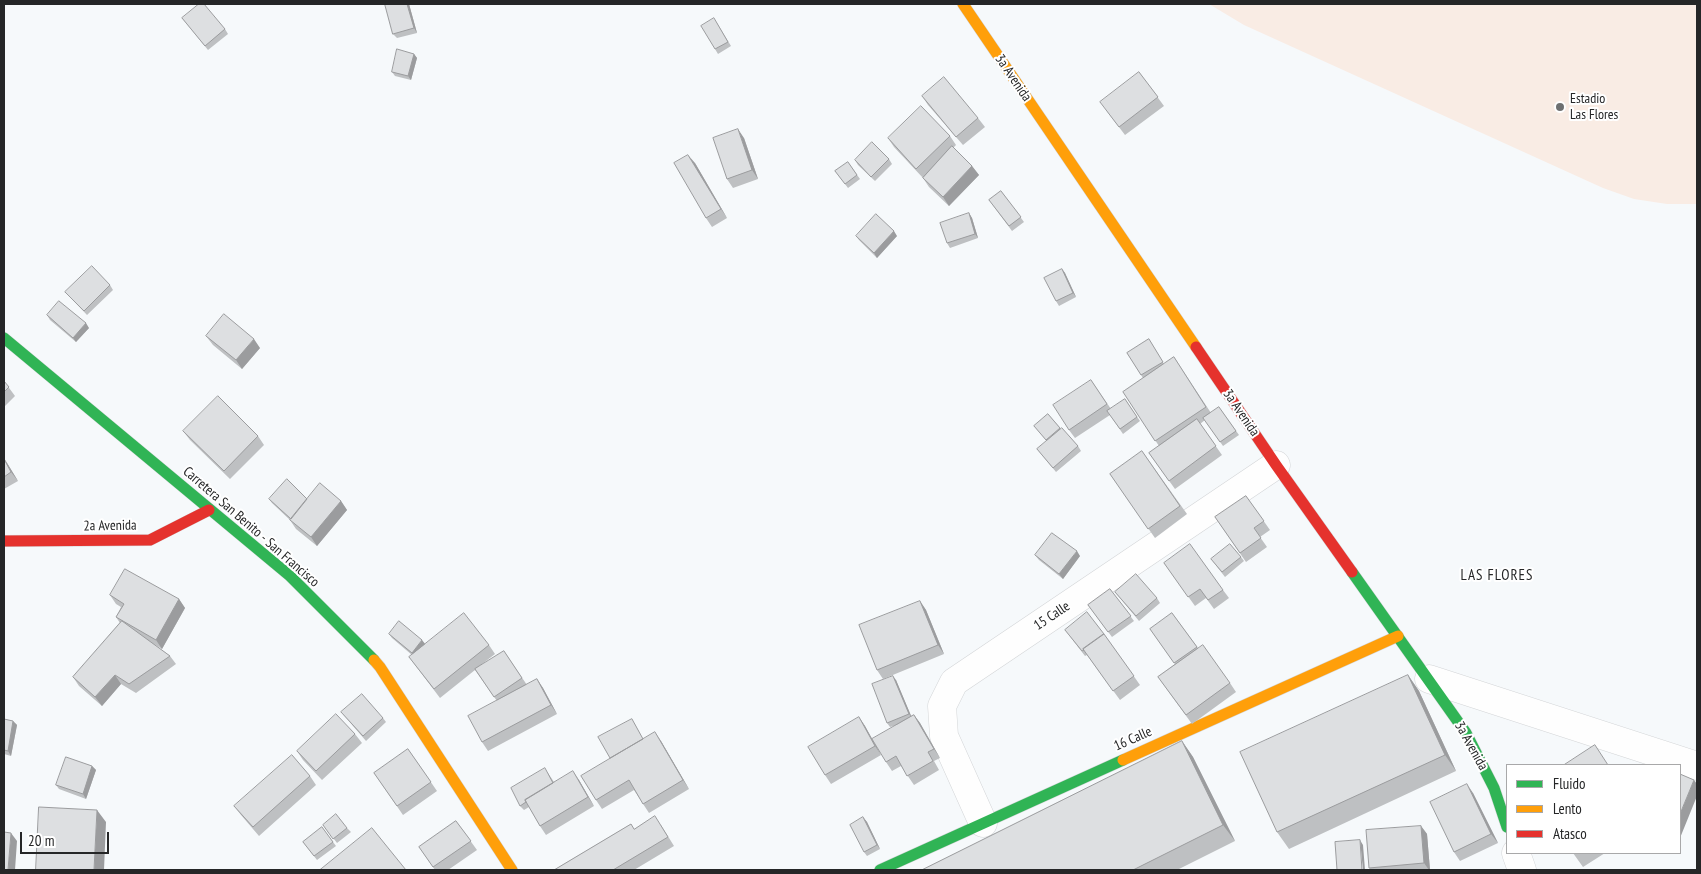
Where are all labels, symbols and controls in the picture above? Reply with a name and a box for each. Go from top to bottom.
street label: 3a Avenida [991,51,1035,105]
place label: Estadio Las Flores [1570,91,1618,124]
marker: Estadio Las Flores [1554,101,1566,113]
street label: 3a Avenida [1219,386,1263,440]
street label: Carretera San Benito - San Francisco [179,463,323,591]
street label: 2a Avenida [83,517,137,535]
district label: LAS FLORES [1459,567,1535,585]
street label: 15 Calle [1031,598,1073,634]
street label: 3a Avenida [1451,719,1491,773]
street label: 16 Calle [1111,723,1155,755]
legend [1506,764,1681,854]
text: Fluido [1553,774,1585,793]
text: Lento [1553,799,1582,818]
scale bar [22,822,111,854]
text: Atasco [1553,824,1587,843]
text: 20 m [28,831,54,850]

